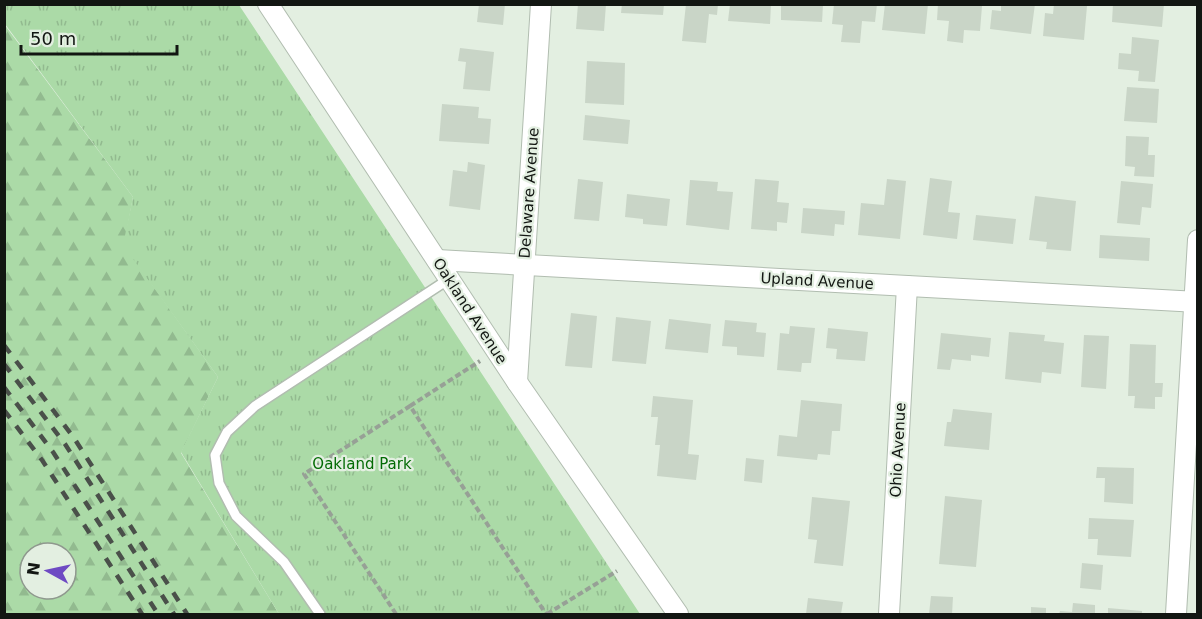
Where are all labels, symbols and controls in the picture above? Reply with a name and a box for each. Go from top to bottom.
scale bar [21,18,177,56]
text: 50 m [30,28,76,49]
street label: Delaware Avenue [515,127,543,259]
street label: Oakland Avenue [429,255,511,367]
street label: Upland Avenue [760,269,874,293]
street label: Ohio Avenue [887,402,909,498]
park label: Oakland Park [312,455,412,473]
north arrow [18,541,78,601]
text: N [23,561,44,577]

